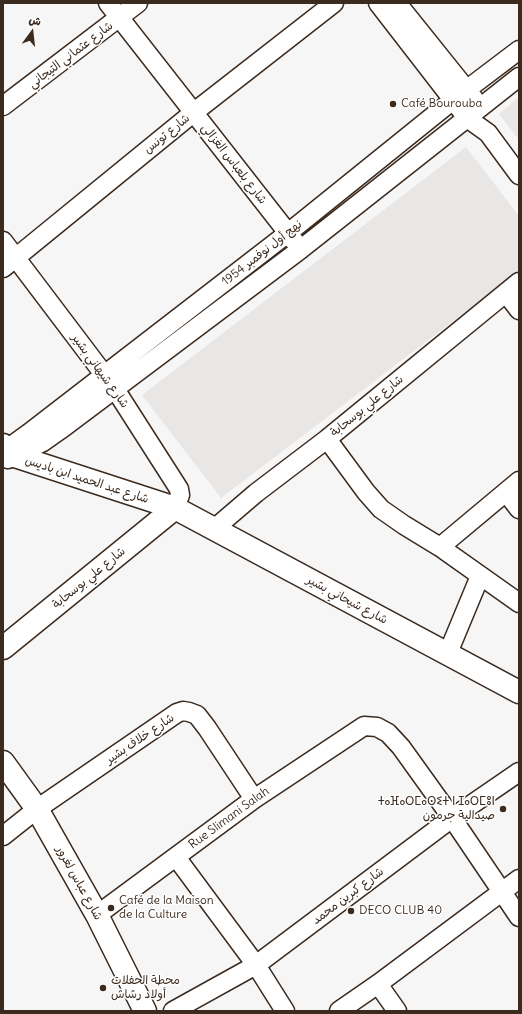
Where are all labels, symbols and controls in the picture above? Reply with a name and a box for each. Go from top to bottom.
north arrow [12,12,52,52]
street label: شارع عثماني التيجاني [26,19,116,91]
place label: Café Bourouba [401,97,482,111]
marker: Café Bourouba [388,99,398,109]
street label: شارع تونس [141,111,193,157]
street label: شارع بلعباس الغزالي [198,121,270,207]
street label: نهج أول نوفمبر 1954 [219,217,305,289]
street label: شارع شيهاني بشير [68,331,132,411]
street label: شارع علي بوسحابة [328,372,406,440]
street label: شارع عبد الحميد ابن باديس [23,453,151,507]
street label: شارع علي بوسحابة [50,544,128,612]
street label: شارع شيحاني بشير [304,573,390,627]
street label: شارع خلاف بشير [103,711,177,767]
street label: Rue Slimani Salah [186,784,272,852]
place label: ⵜⴰⴼⴰⵔⵎⴰⵙⵉⵜ ⵏ ⵊⴰⵔⵎⵓⵏ صيدالية جرمون [378,795,495,823]
marker: ⵜⴰⴼⴰⵔⵎⴰⵙⵉⵜ ⵏ ⵊⴰⵔⵎⵓⵏ صيدالية جرمون [498,804,508,814]
street label: شارع عباس لغرور [53,843,105,923]
street label: شارع كبرين محمد [309,864,387,928]
place label: Café de la Maison de la Culture [119,894,214,922]
marker: Café de la Maison de la Culture [106,903,116,913]
place label: DECO CLUB 40 [359,904,442,918]
marker: DECO CLUB 40 [346,906,356,916]
place label: محطة الحفلات أولاد رشاش [111,974,180,1002]
marker: محطة الحفلات أولاد رشاش [98,983,108,993]

